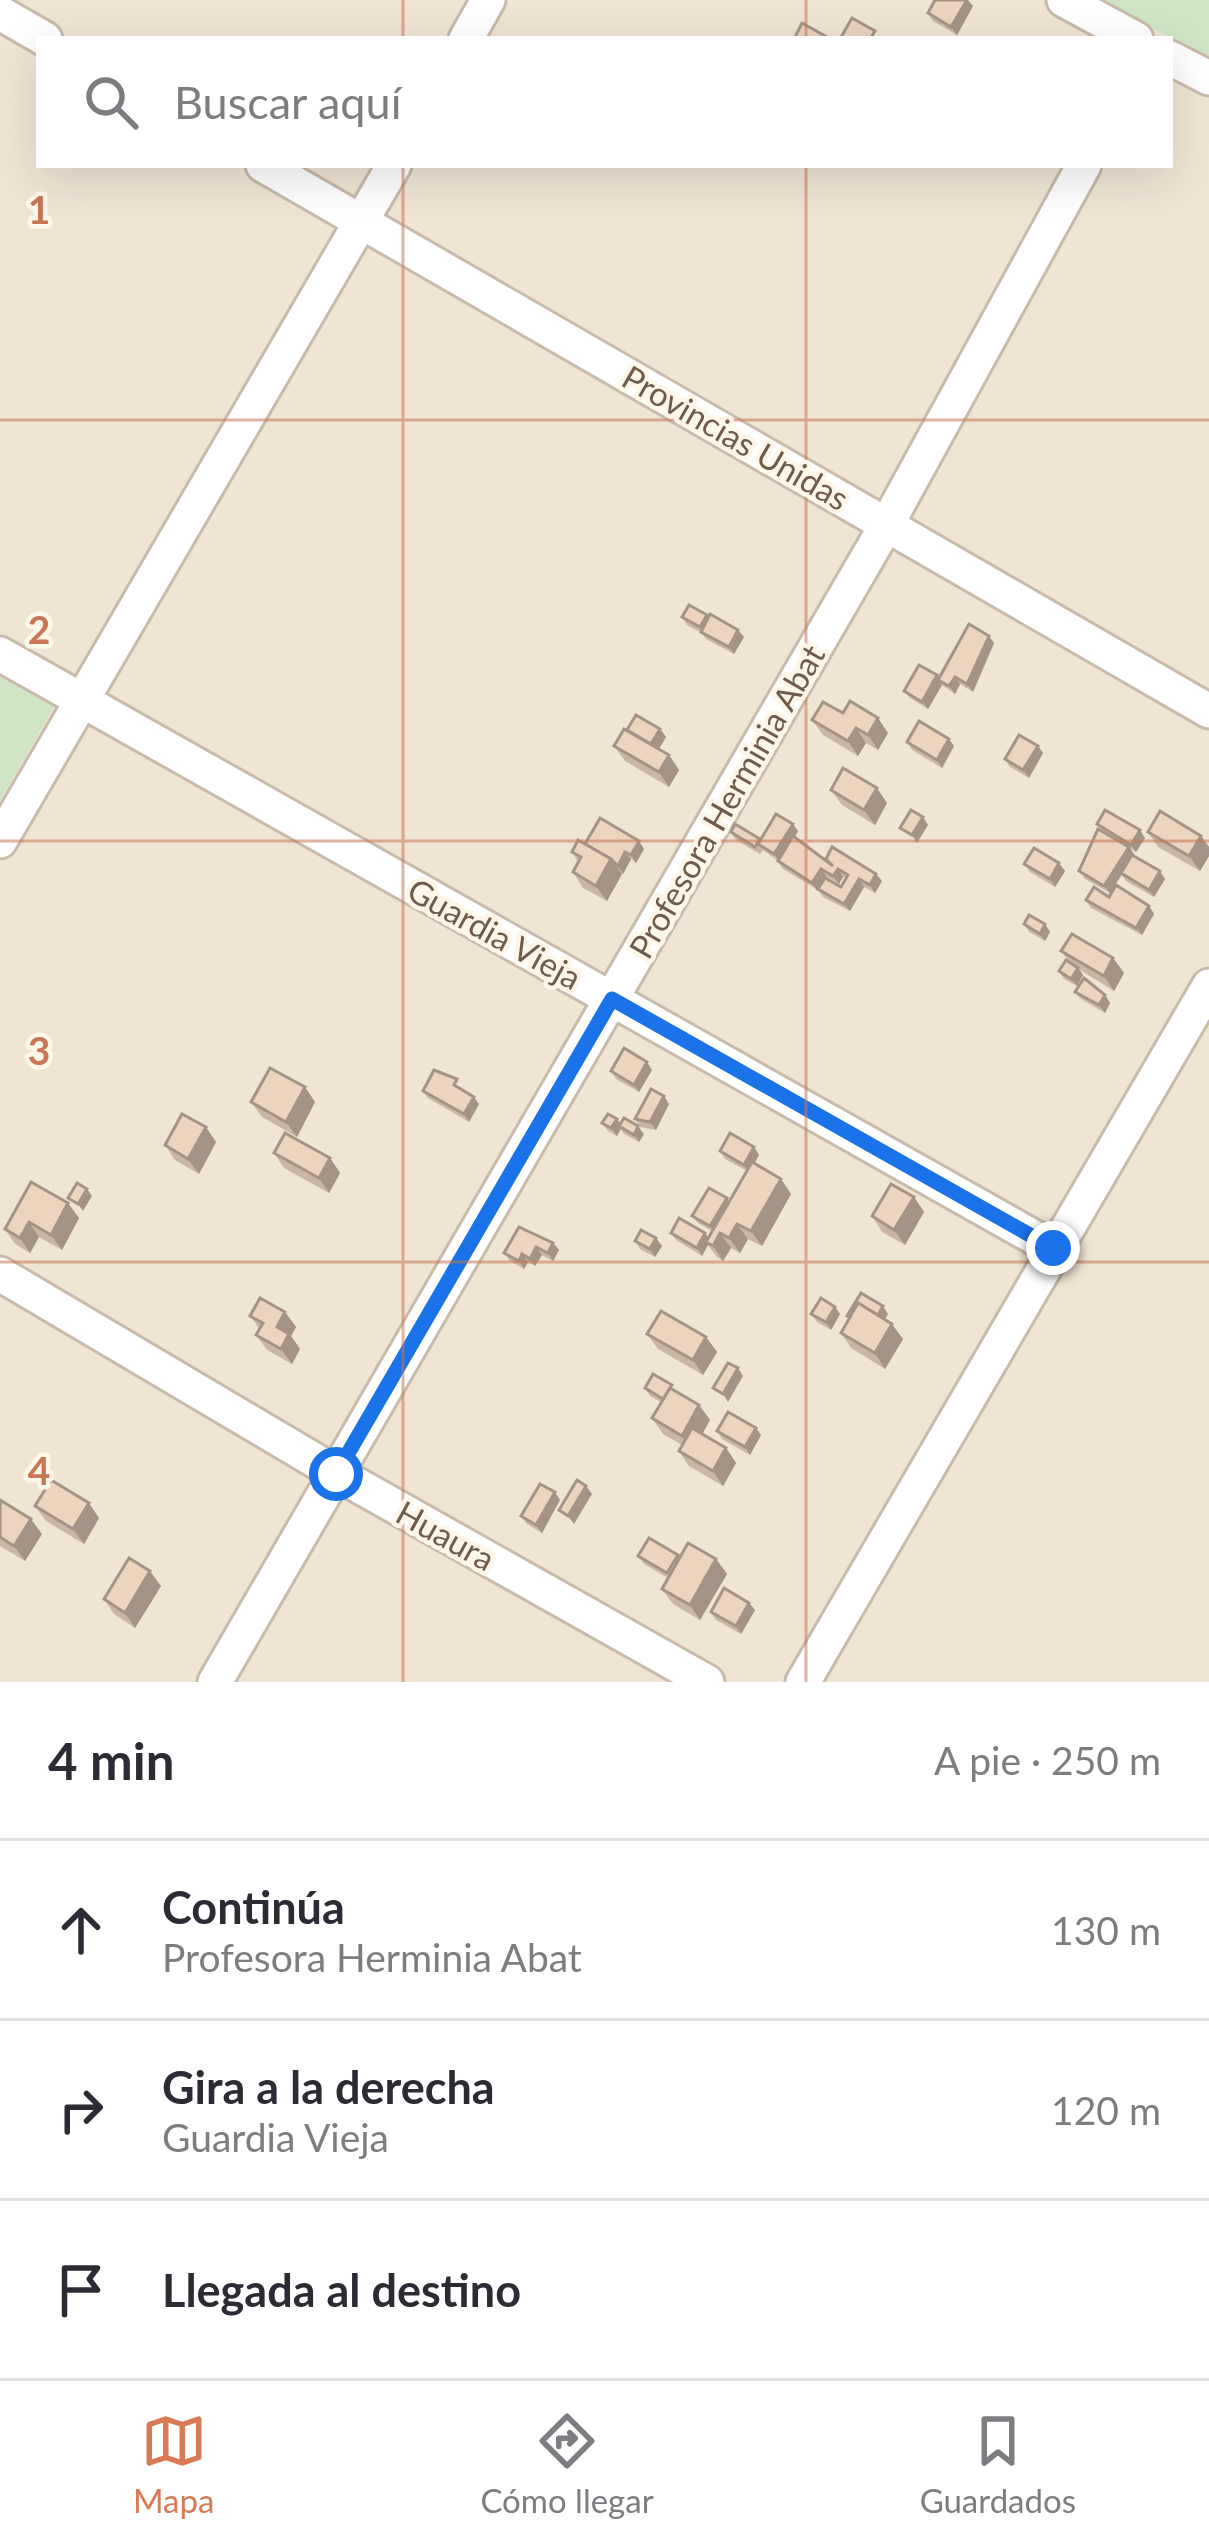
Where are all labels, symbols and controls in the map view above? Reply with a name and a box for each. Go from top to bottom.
search box [36,36,1173,168]
icon: search [78,69,144,135]
text: Buscar aquí [174,75,401,129]
text: 1 [28,186,50,232]
street label: Provincias Unidas [616,356,856,518]
text: 2 [28,606,50,652]
street label: Profesora Herminia Abat [620,637,832,965]
street label: Guardia Vieja [401,869,589,997]
text: 3 [28,1027,50,1073]
route end [1026,1221,1080,1275]
text: 4 [28,1447,50,1493]
route start [309,1447,363,1501]
street label: Huaura [390,1492,502,1578]
text: 4 min [48,1730,174,1791]
text: A pie · 250 m [934,1737,1161,1783]
text: Continúa [162,1880,345,1934]
icon: ahead [48,1897,114,1963]
text: 130 m [1051,1907,1161,1953]
text: Profesora Herminia Abat [162,1934,582,1980]
text: Gira a la derecha [162,2060,495,2114]
icon: right [48,2077,114,2143]
text: 120 m [1051,2087,1161,2133]
text: Guardia Vieja [162,2114,389,2160]
icon: arrive [48,2257,114,2323]
text: Llegada al destino [162,2263,521,2317]
tab: Mapa [133,2408,214,2520]
tab: Cómo llegar [480,2408,654,2520]
tab: Guardados [920,2408,1076,2520]

